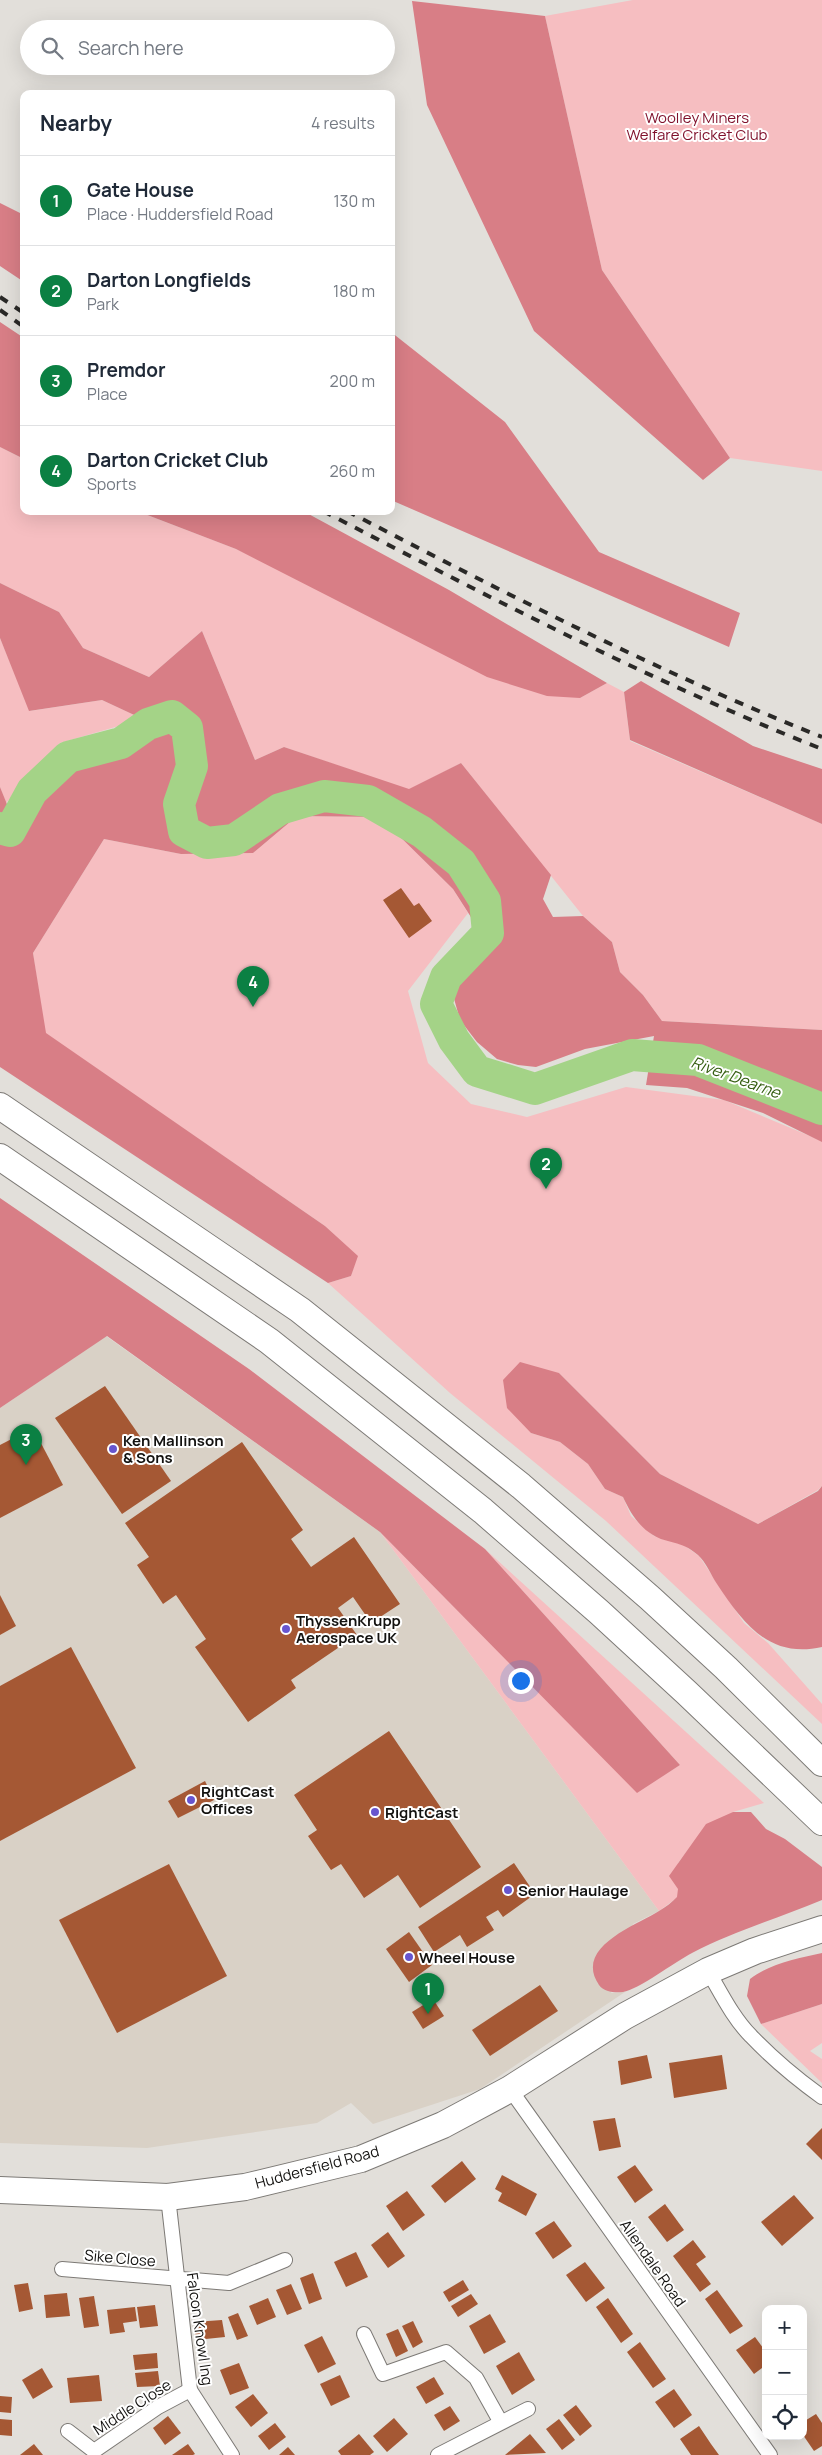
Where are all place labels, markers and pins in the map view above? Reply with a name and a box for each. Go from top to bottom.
pin: 4 [237,966,269,1007]
pin: 2 [530,1148,562,1189]
pin: 3 [10,1424,42,1465]
place label: Ken Mallinson & Sons [123,1430,224,1468]
marker: Ken Mallinson & Sons [107,1443,119,1455]
place label: ThyssenKrupp Aerospace UK [296,1610,401,1648]
marker: ThyssenKrupp Aerospace UK [280,1623,292,1635]
place label: RightCast Offices [201,1781,275,1819]
marker: RightCast Offices [185,1794,197,1806]
place label: RightCast [385,1802,459,1823]
marker: RightCast [369,1806,381,1818]
place label: Senior Haulage [518,1880,628,1901]
marker: Senior Haulage [502,1884,514,1896]
place label: Wheel House [419,1947,515,1968]
marker: Wheel House [403,1951,415,1963]
pin: 1 [412,1973,444,2014]

